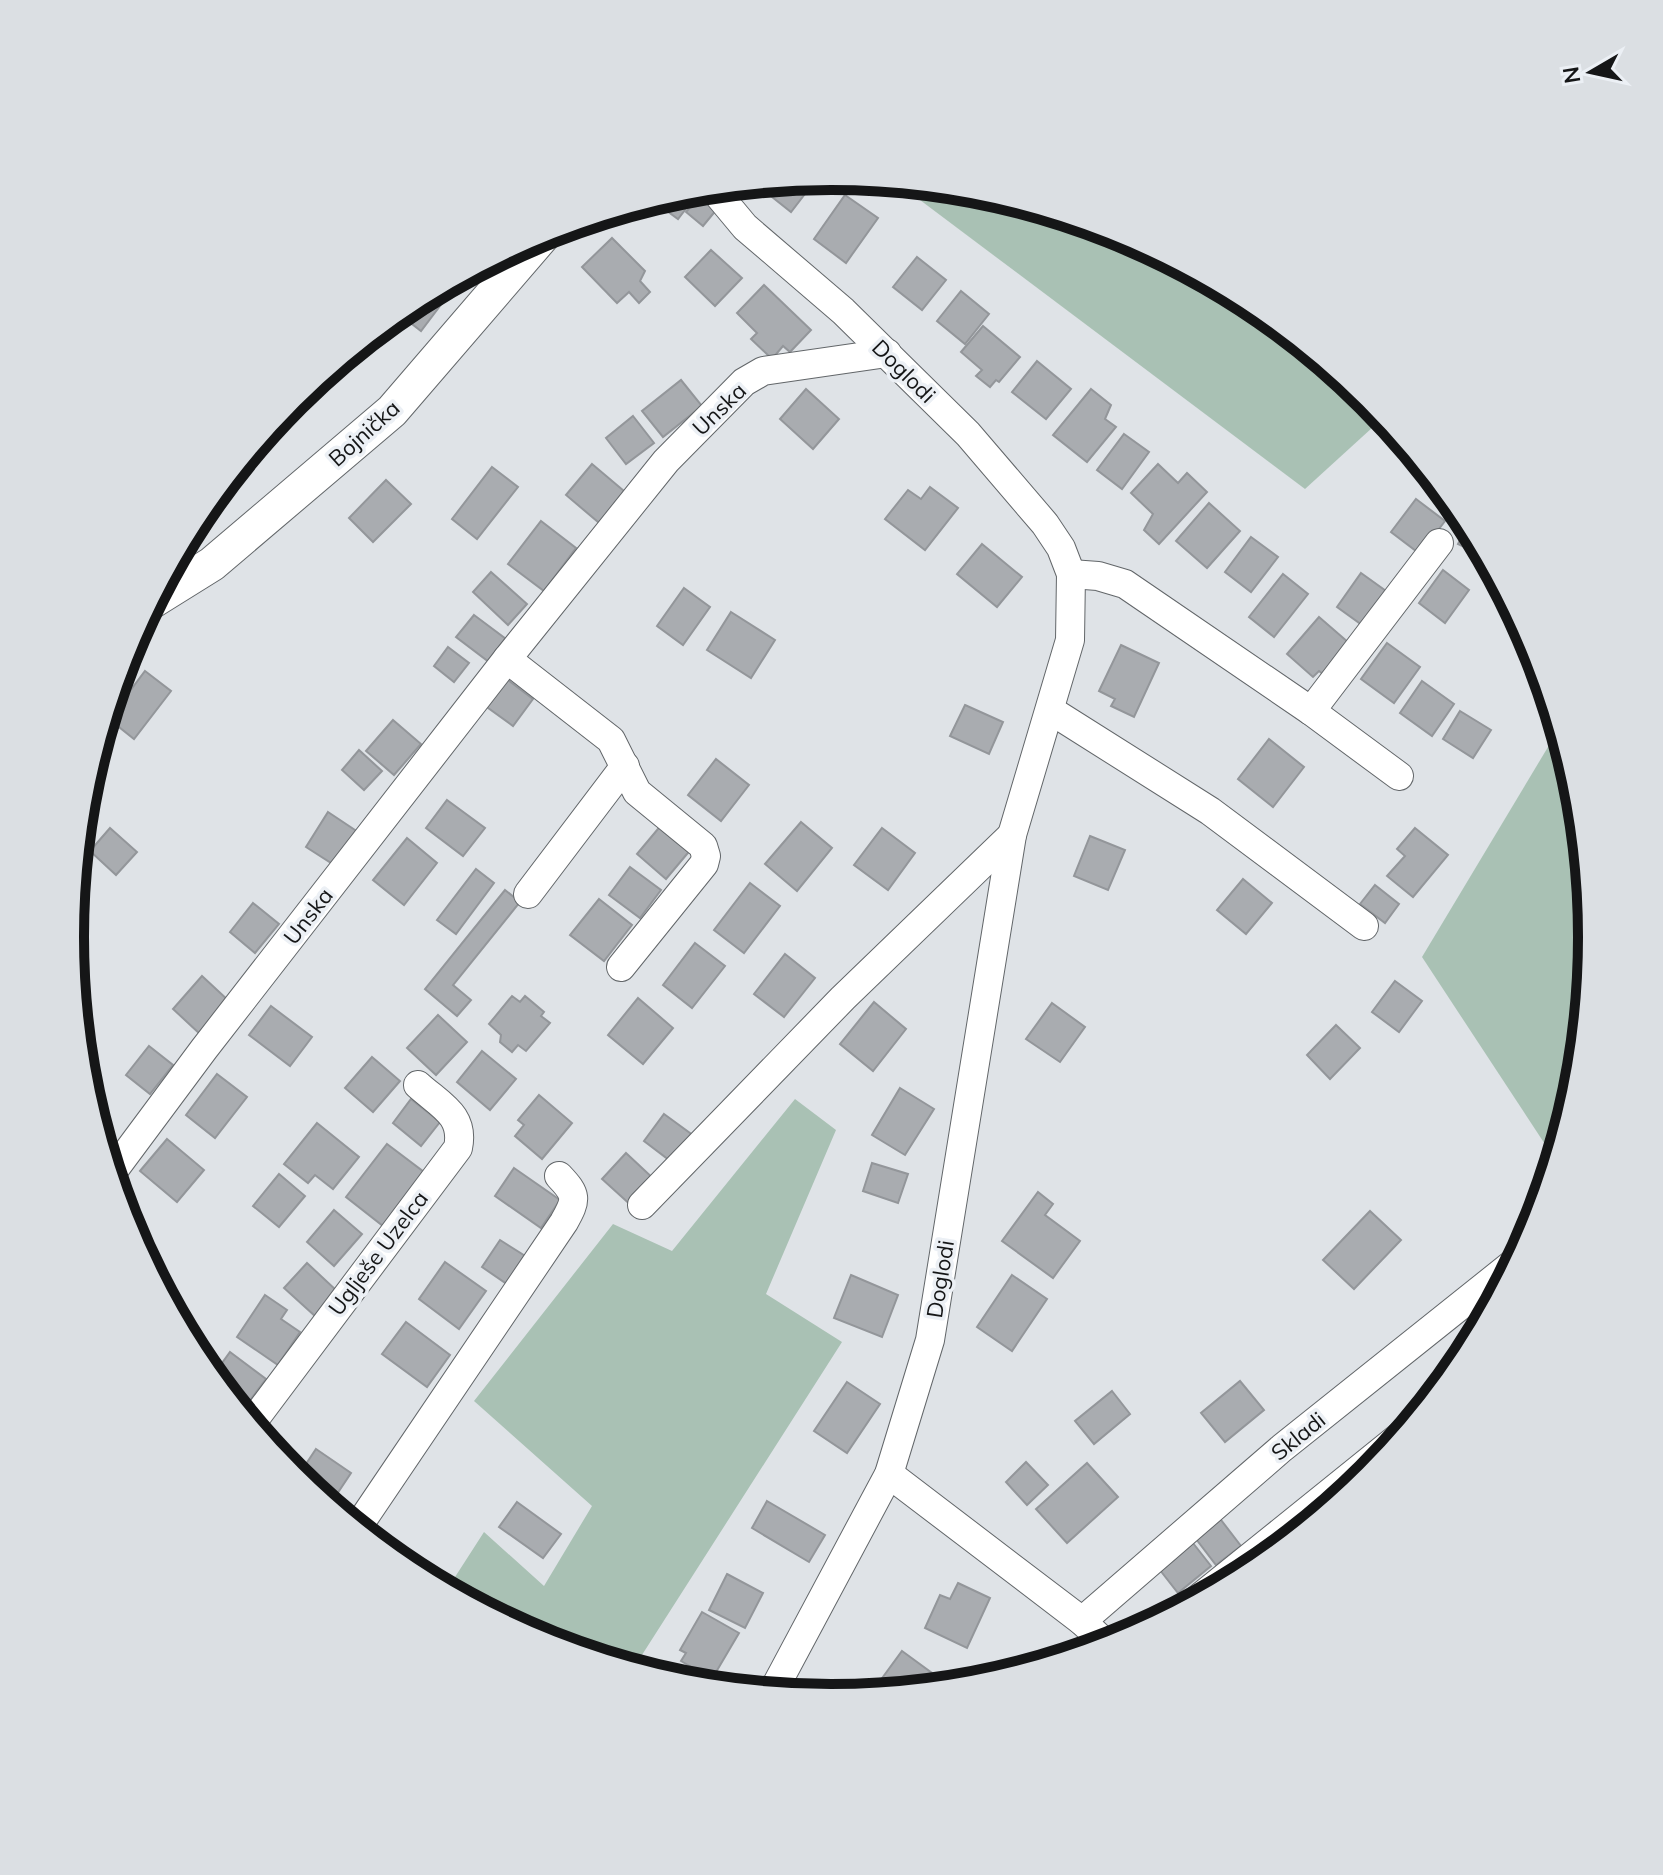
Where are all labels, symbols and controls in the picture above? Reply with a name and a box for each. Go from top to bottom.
north arrow [1551,32,1631,112]
text: N [1556,65,1586,86]
street label: Doglodi [866,333,942,409]
street label: Unska [686,377,752,441]
street label: Bojnička [323,394,405,472]
street label: Unska [277,882,339,950]
street label: Uglješe Uzelca [322,1185,434,1321]
street label: Doglodi [920,1238,960,1320]
street label: Skladi [1265,1406,1331,1466]

